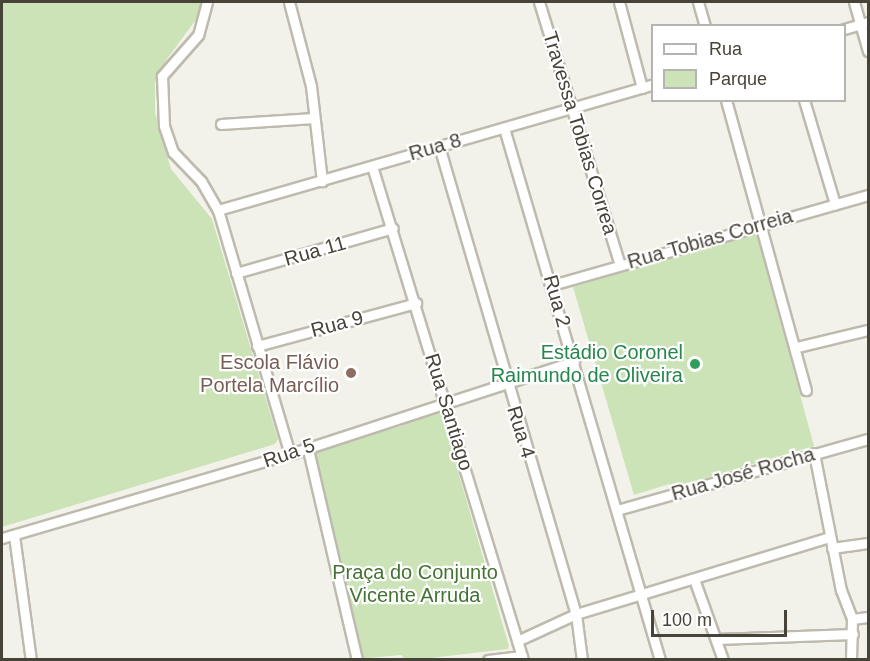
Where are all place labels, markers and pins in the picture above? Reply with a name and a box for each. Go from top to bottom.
place label: Estádio Coronel Raimundo de Oliveira [491,340,683,387]
place label: Escola Flávio Portela Marcílio [200,350,339,397]
marker: Estádio Coronel Raimundo de Oliveira [688,357,702,371]
marker: Escola Flávio Portela Marcílio [344,366,358,380]

